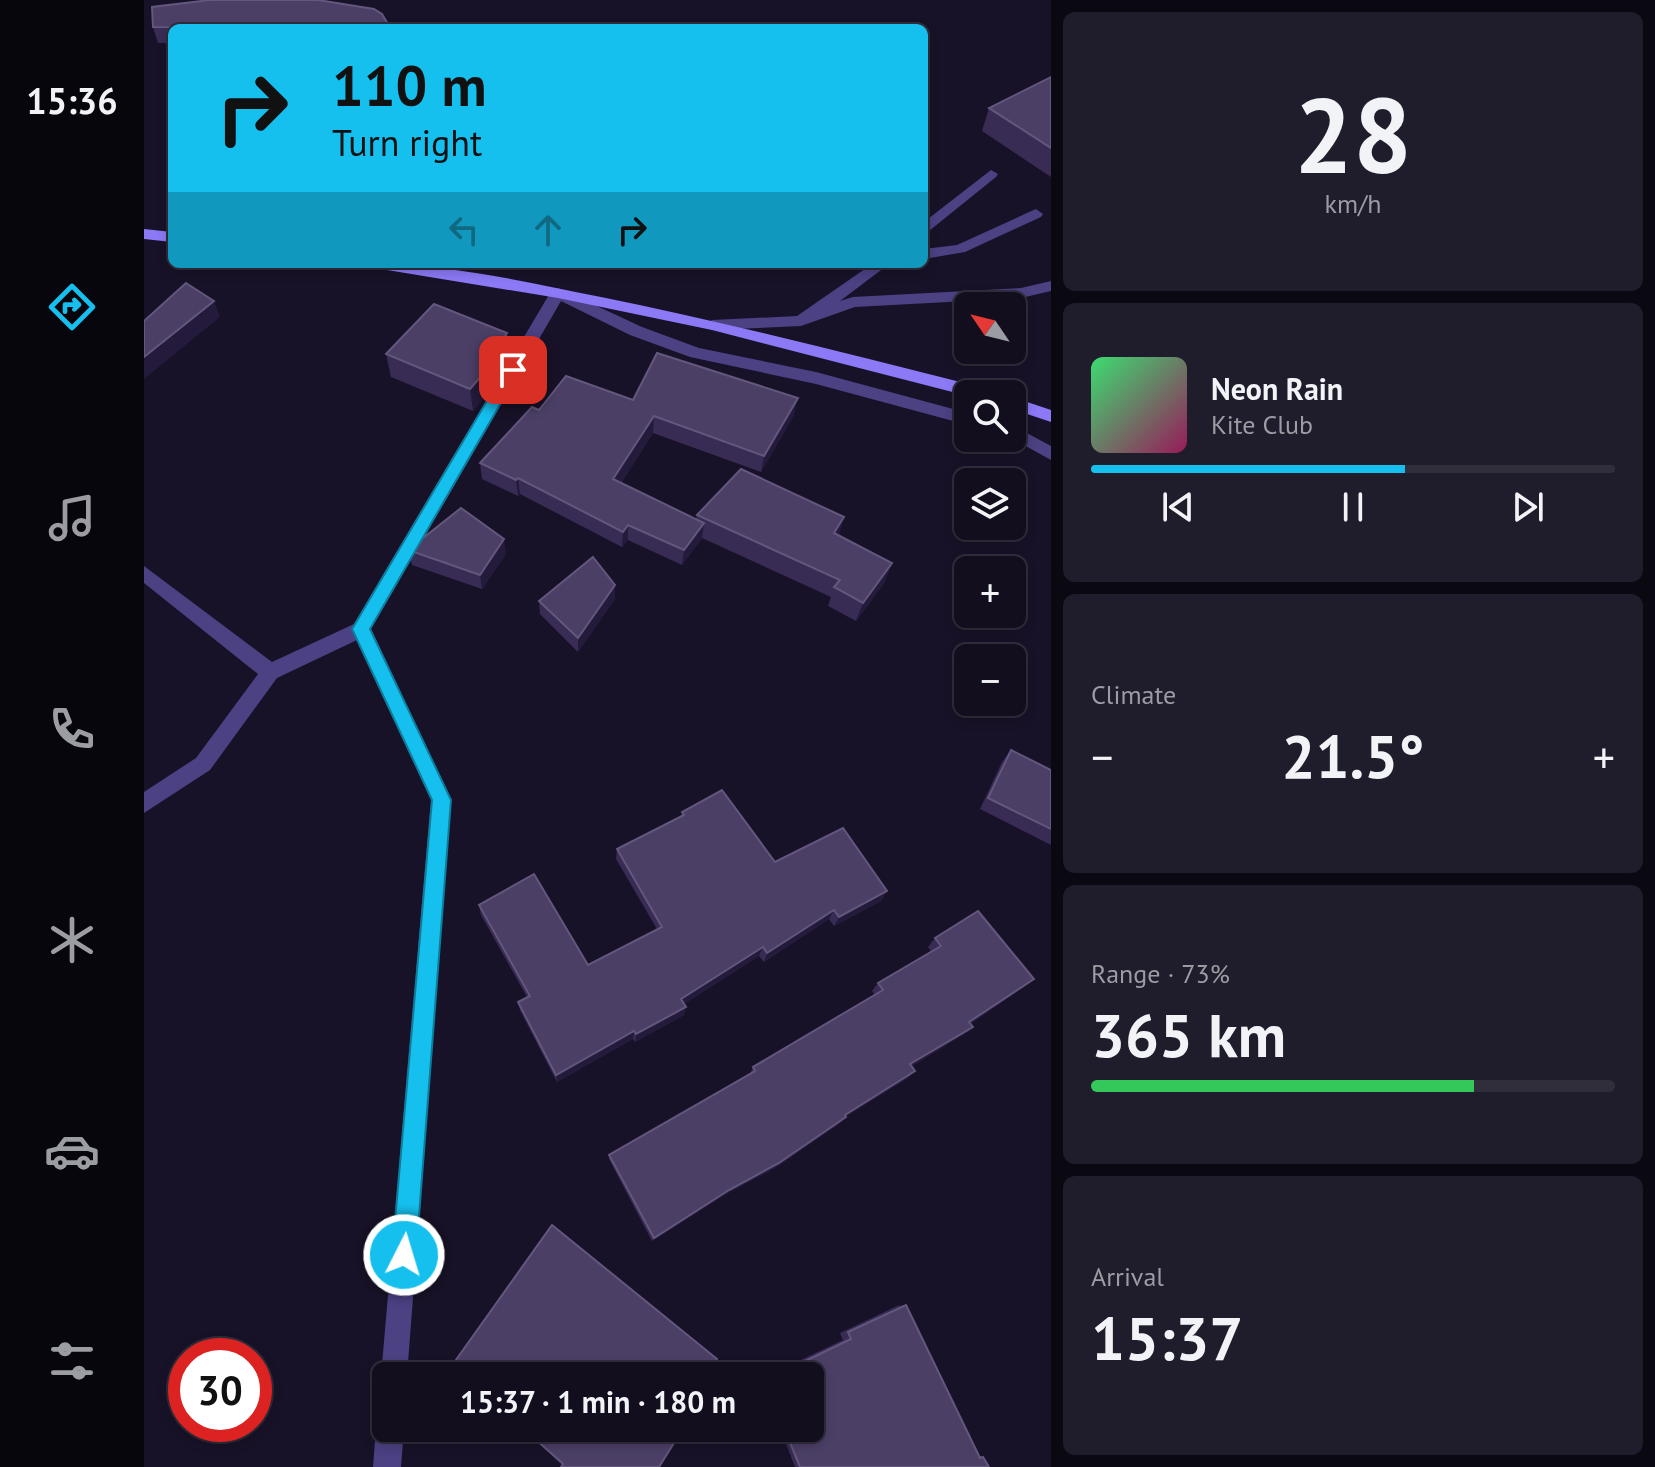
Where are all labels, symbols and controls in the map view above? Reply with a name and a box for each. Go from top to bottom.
text: 110 m [332,49,487,121]
icon: right [200,56,304,160]
text: 28 [1294,67,1412,202]
text: 15:36 [26,77,118,124]
text: Turn right [332,119,482,166]
text: km/h [1325,187,1382,220]
icon: left [442,208,486,252]
icon: ahead [526,208,570,252]
icon: right [610,208,654,252]
icon: directions [44,279,100,335]
north arrow [954,292,1026,364]
map controls [954,292,1026,716]
pin [479,336,547,404]
icon: arrive [491,348,535,392]
text: Neon Rain [1211,369,1343,408]
button: search [954,380,1026,452]
text: Kite Club [1211,408,1313,441]
button: layers [954,468,1026,540]
icon: previous [1156,485,1200,529]
icon: pause [1331,485,1375,529]
icon: next [1506,485,1550,529]
icon: music [44,490,100,546]
button: + [954,556,1026,628]
button: − [954,644,1026,716]
text: Climate [1091,678,1176,711]
icon: phone [44,701,100,757]
text: 21.5° [1281,717,1425,795]
text: − [1091,728,1113,785]
text: + [1593,728,1615,785]
icon: climate [44,912,100,968]
text: Range · 73% [1091,957,1230,990]
text: 365 km [1091,996,1286,1074]
icon: car [44,1123,100,1179]
position arrow [362,1213,446,1297]
text: Arrival [1091,1260,1164,1293]
text: 15:37 [1091,1299,1243,1377]
icon: filters [44,1333,100,1389]
speed limit sign: 30 [168,1338,272,1442]
text: 15:37 · 1 min · 180 m [460,1382,736,1421]

